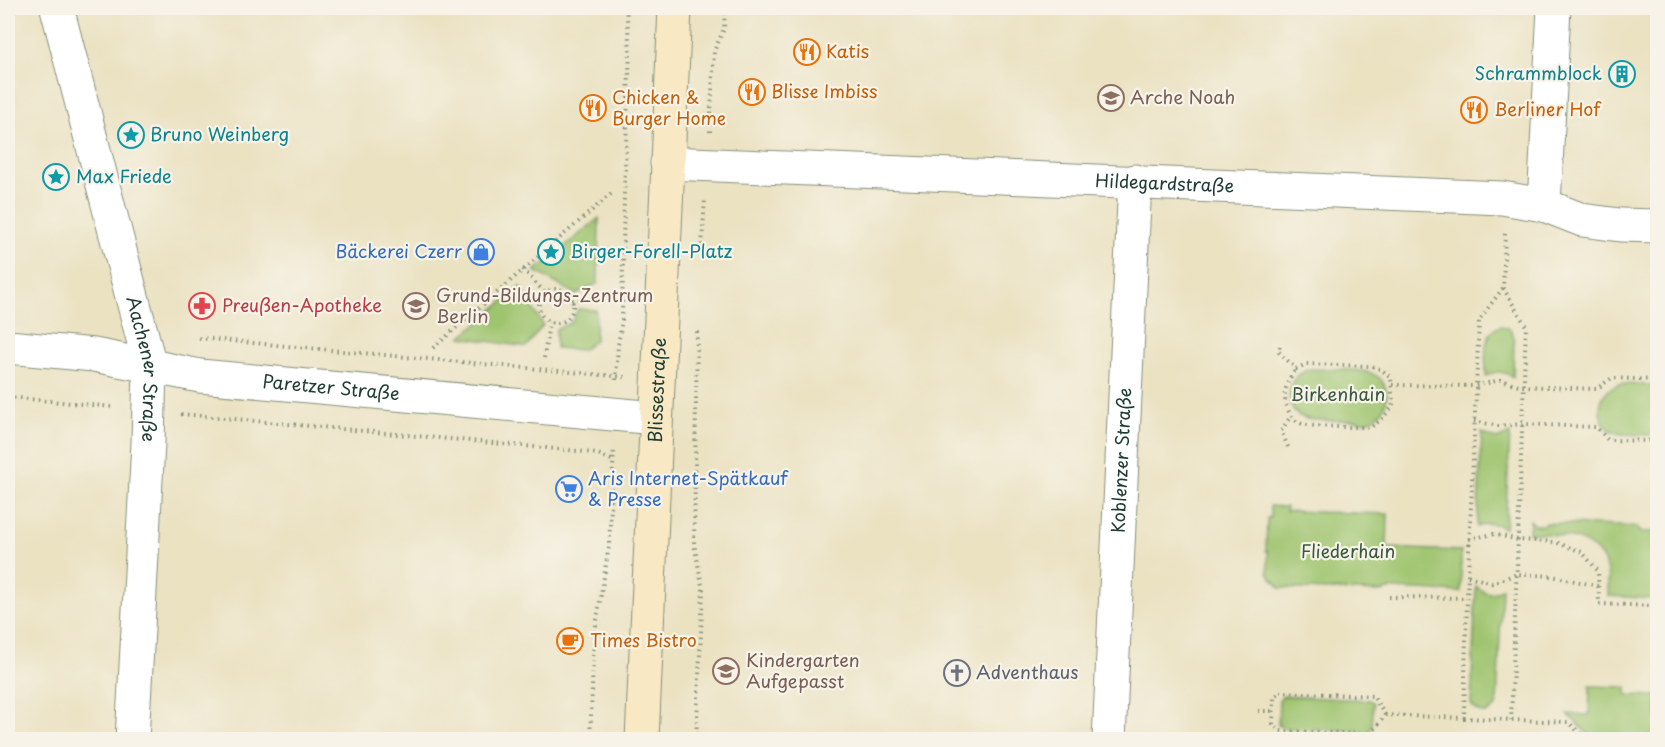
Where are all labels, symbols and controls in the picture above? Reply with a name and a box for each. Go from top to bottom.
restaurant icon: Katis [792,37,822,67]
place label: Katis [826,37,869,64]
place label: Schrammblock [1475,59,1602,86]
building icon: Schrammblock [1607,59,1637,89]
restaurant icon: Blisse Imbiss [737,77,767,107]
place label: Blisse Imbiss [771,77,877,104]
place label: Chicken & Burger Home [612,83,726,131]
school or university icon: Arche Noah [1096,83,1126,113]
place label: Arche Noah [1130,83,1236,110]
restaurant icon: Chicken & Burger Home [578,93,608,123]
restaurant icon: Berliner Hof [1459,95,1489,125]
place label: Berliner Hof [1494,95,1602,122]
place icon: Bruno Weinberg [116,120,146,150]
place label: Bruno Weinberg [150,120,289,147]
place icon: Max Friede [41,162,71,192]
place label: Max Friede [76,162,172,189]
street label: Hildegardstraße [1095,166,1235,199]
place label: Bäckerei Czerr [335,237,463,264]
shop icon: Bäckerei Czerr [466,237,496,267]
place icon: Birger-Forell-Platz [536,237,566,267]
place label: Birger-Forell-Platz [570,237,733,264]
place label: Grund-Bildungs-Zentrum Berlin [436,281,653,329]
pharmacy icon: Preußen-Apotheke [187,291,217,321]
place label: Preußen-Apotheke [222,291,382,318]
school or university icon: Grund-Bildungs-Zentrum Berlin [401,291,431,321]
street label: Aachener Straße [120,293,165,442]
street label: Blissestraße [640,337,672,443]
street label: Paretzer Straße [261,367,401,406]
park label: Birkenhain [1291,380,1385,407]
street label: Koblenzer Straße [1104,387,1137,534]
place label: Aris Internet-Spätkauf & Presse [588,464,789,512]
supermarket icon: Aris Internet-Spätkauf & Presse [554,474,584,504]
park label: Fliederhain [1301,537,1395,564]
cafe icon: Times Bistro [555,626,585,656]
place label: Times Bistro [590,626,697,653]
place label: Kindergarten Aufgepasst [746,646,860,694]
school or university icon: Kindergarten Aufgepasst [711,656,741,686]
church icon: Adventhaus [942,658,972,688]
place label: Adventhaus [976,658,1079,685]

